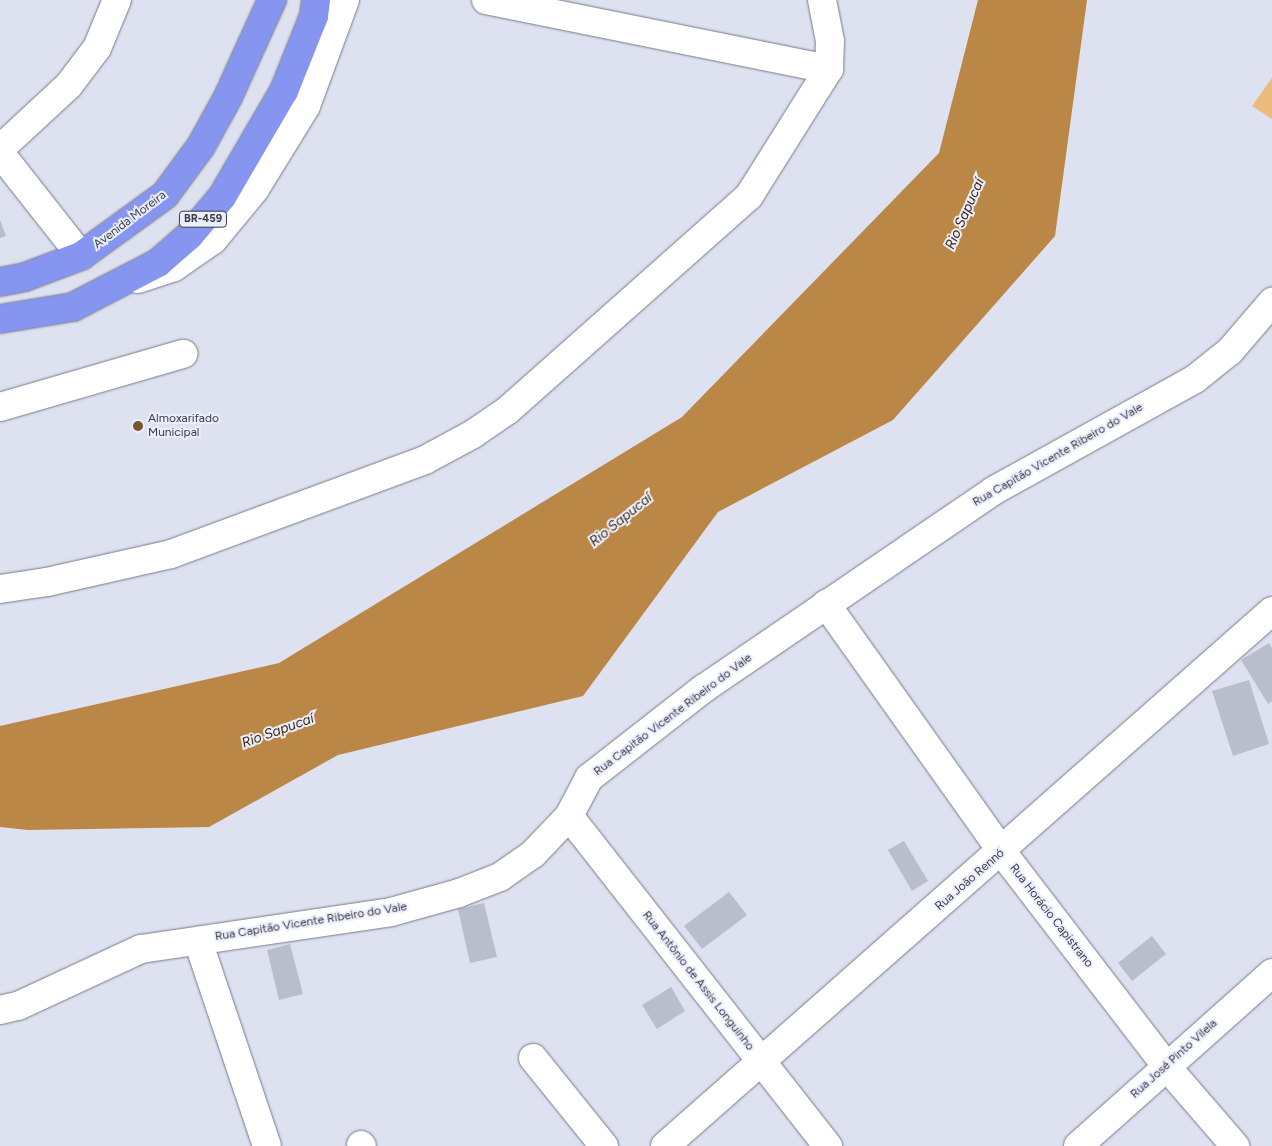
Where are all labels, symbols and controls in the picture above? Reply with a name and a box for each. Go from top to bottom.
water label: Rio Sapucaí [942,176,988,252]
street label: Avenida Moreira [91,188,169,252]
road number: BR-459 [178,210,228,228]
street label: Rua Capitão Vicente Ribeiro do Vale [970,400,1146,510]
place label: Almoxarifado Municipal [148,412,219,440]
marker: Almoxarifado Municipal [132,420,144,432]
water label: Rio Sapucaí [586,490,656,550]
street label: Rua Capitão Vicente Ribeiro do Vale [591,651,755,779]
water label: Rio Sapucaí [240,710,316,752]
street label: Rua João Rennó [932,846,1008,914]
street label: Rua Horácio Capistrano [1006,861,1096,971]
street label: Rua Capitão Vicente Ribeiro do Vale [214,900,408,944]
street label: Rua Antônio de Assis Longuinho [639,908,757,1054]
street label: Rua José Pinto Vilela [1128,1016,1220,1102]

